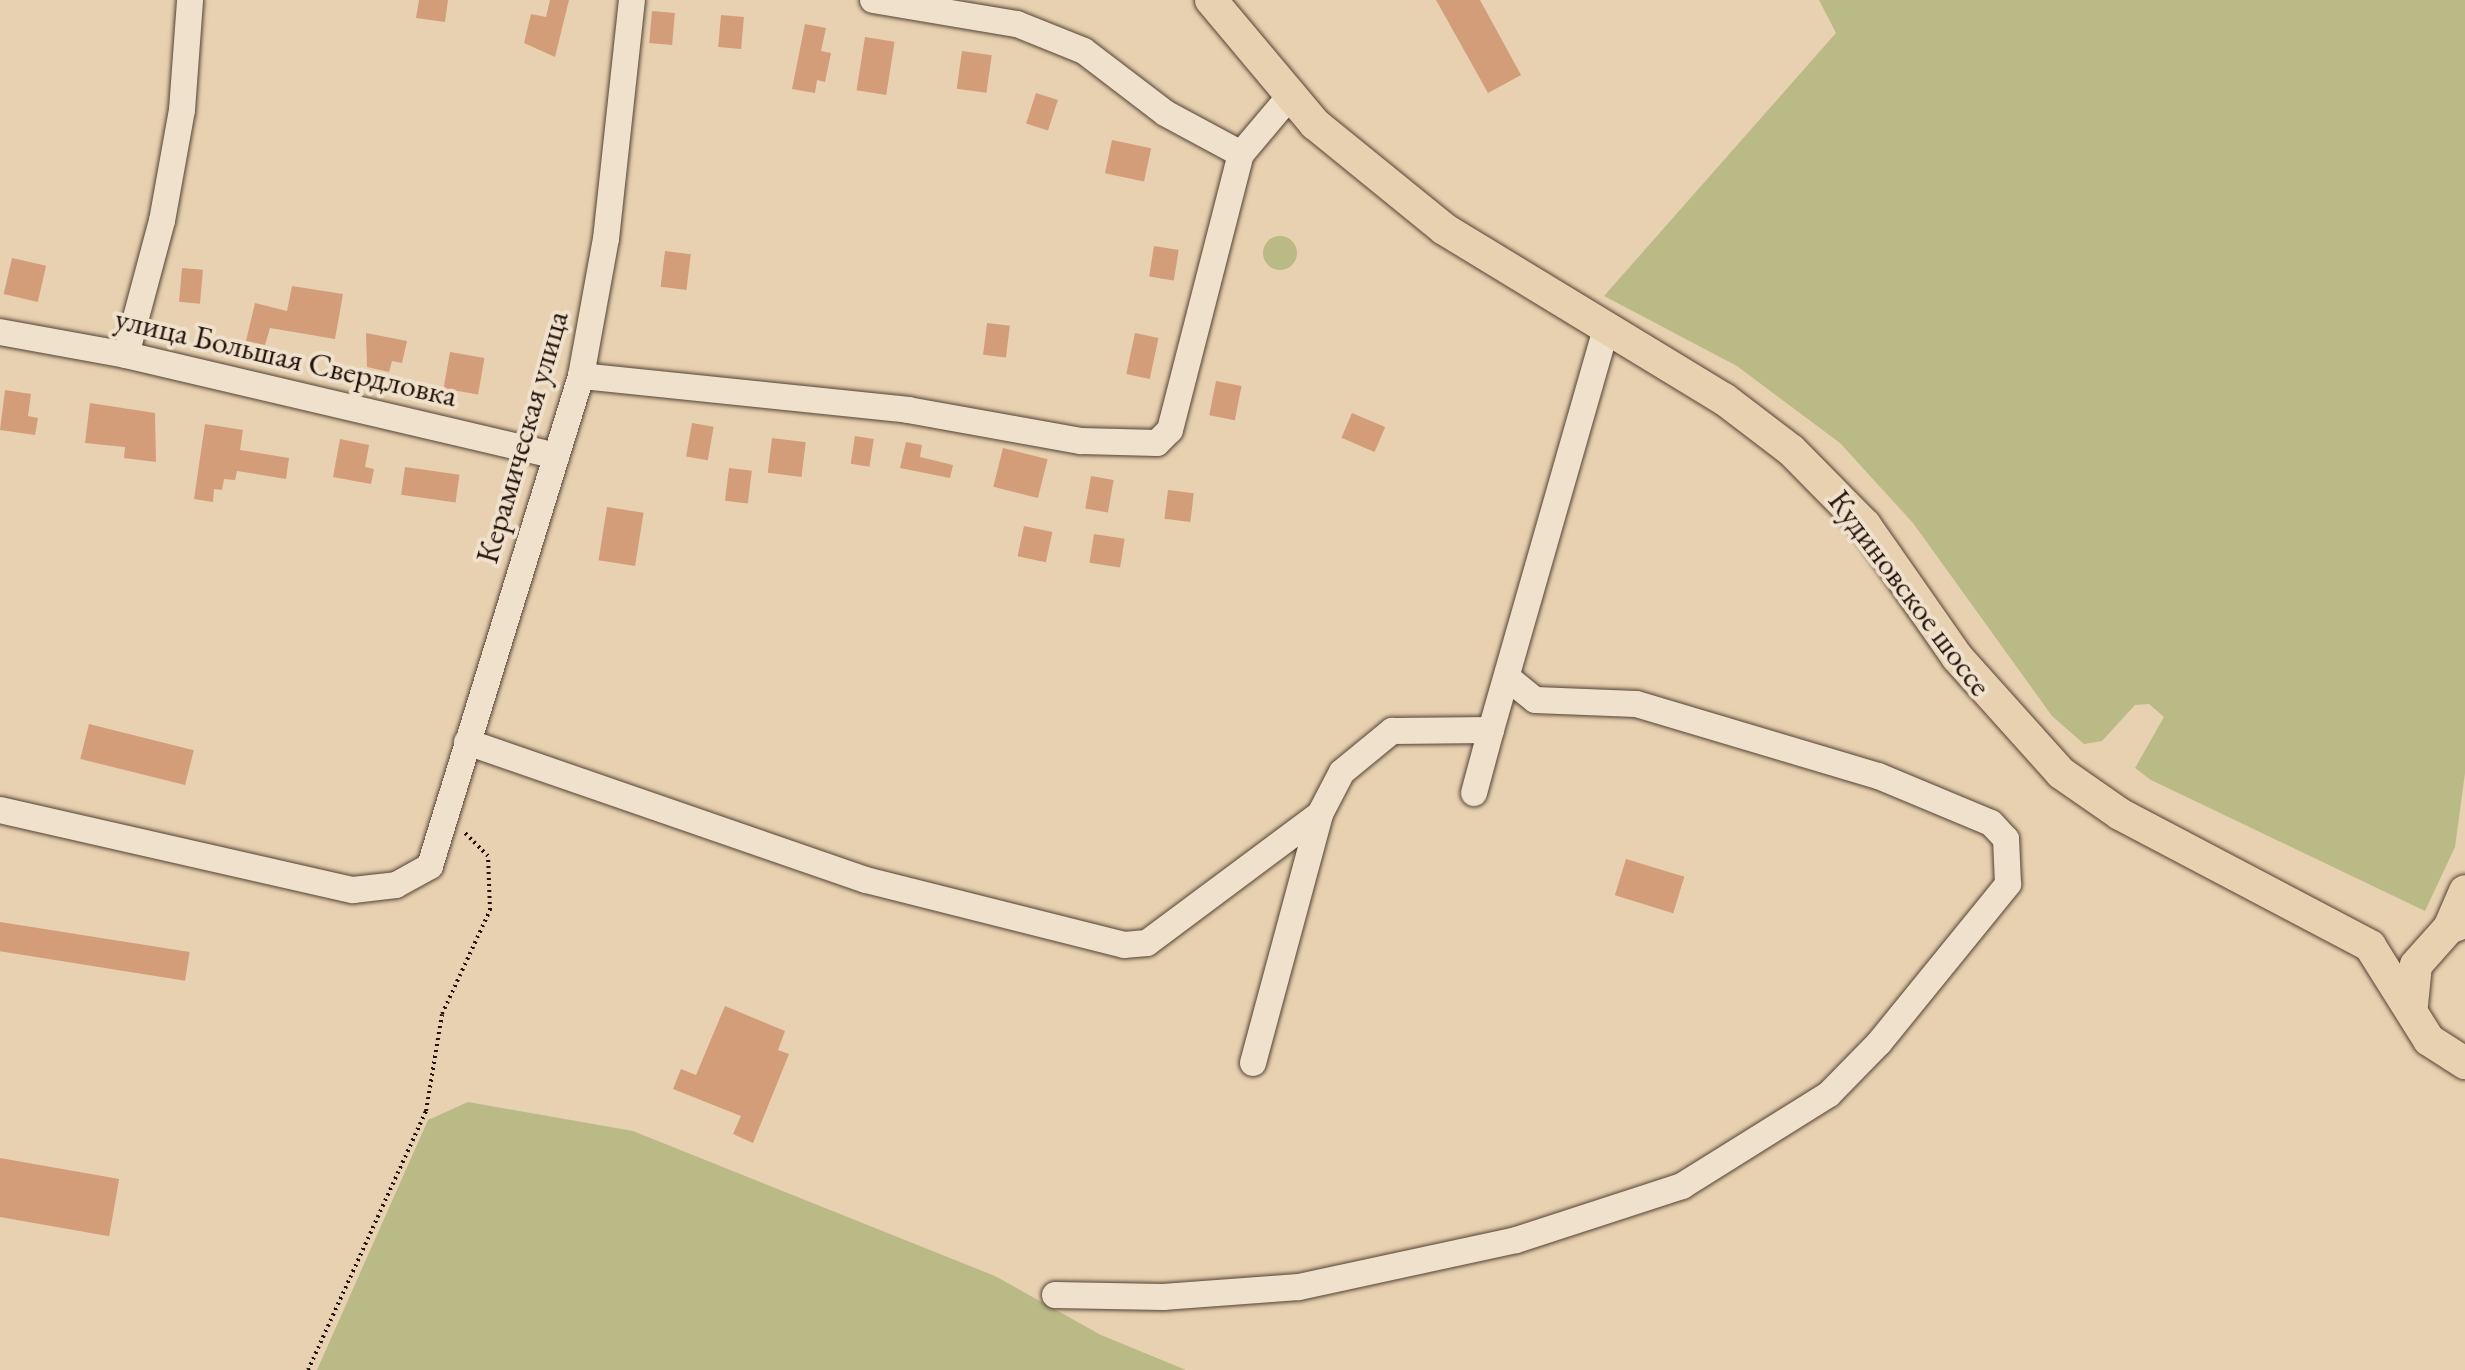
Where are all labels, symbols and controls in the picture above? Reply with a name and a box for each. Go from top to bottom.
street label: улица Большая Свердловка [111,299,461,415]
street label: Керамическая улица [468,306,576,568]
street label: Кудиновское шоссе [1820,483,2000,703]

